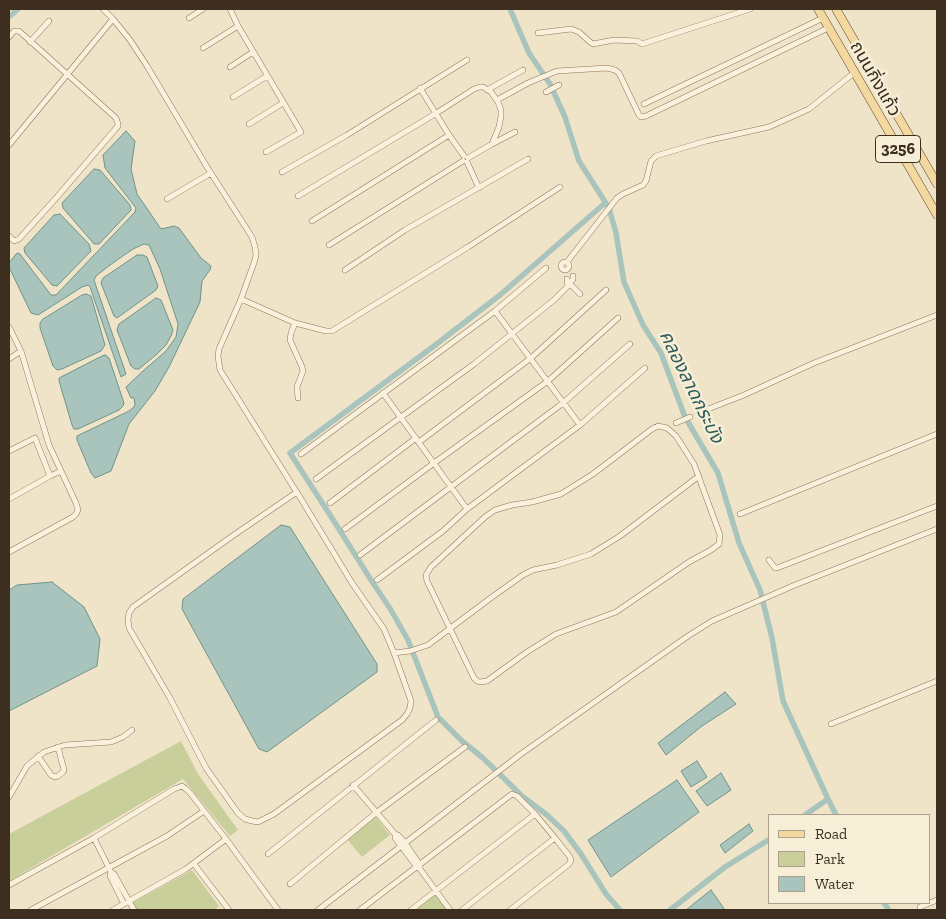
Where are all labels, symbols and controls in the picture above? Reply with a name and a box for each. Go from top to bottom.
street label: ถนนกิ่งแก้ว [845,38,905,120]
road number: 3256 [876,136,920,162]
water label: คลองลาดกระบัง [654,327,728,447]
legend [768,814,931,904]
text: Road [815,825,847,843]
text: Park [815,850,845,868]
text: Water [815,875,855,893]

